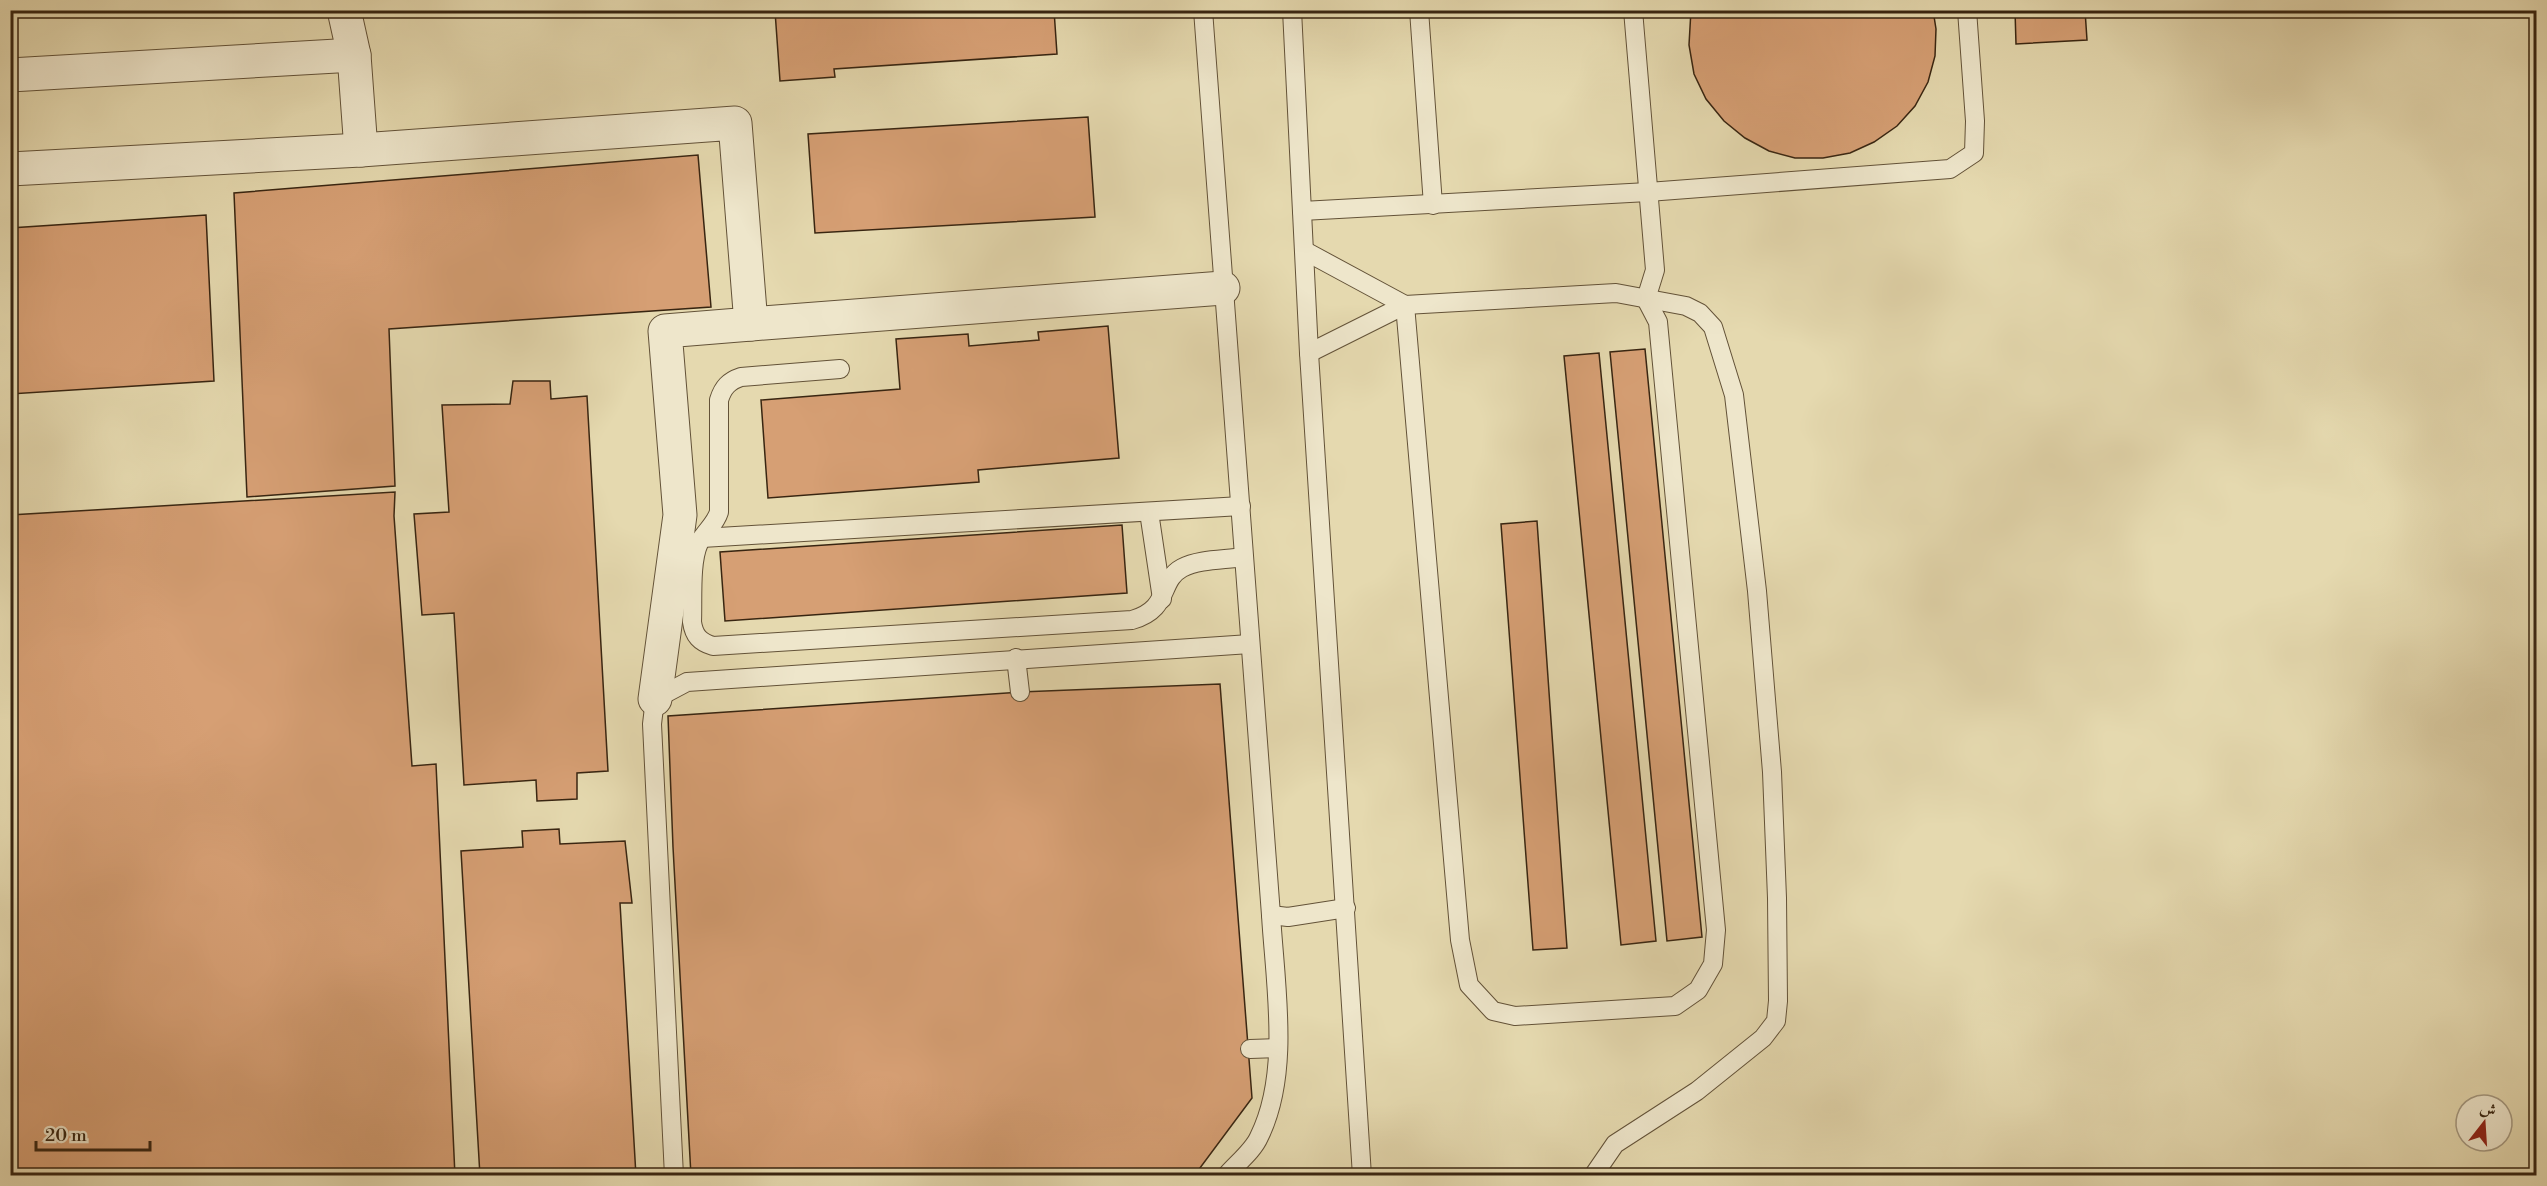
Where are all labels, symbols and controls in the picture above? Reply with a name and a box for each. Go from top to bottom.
north arrow [2454,1093,2514,1153]
text: ش [2478,1098,2499,1121]
scale bar [36,1114,150,1152]
text: 20 m [45,1124,87,1147]

